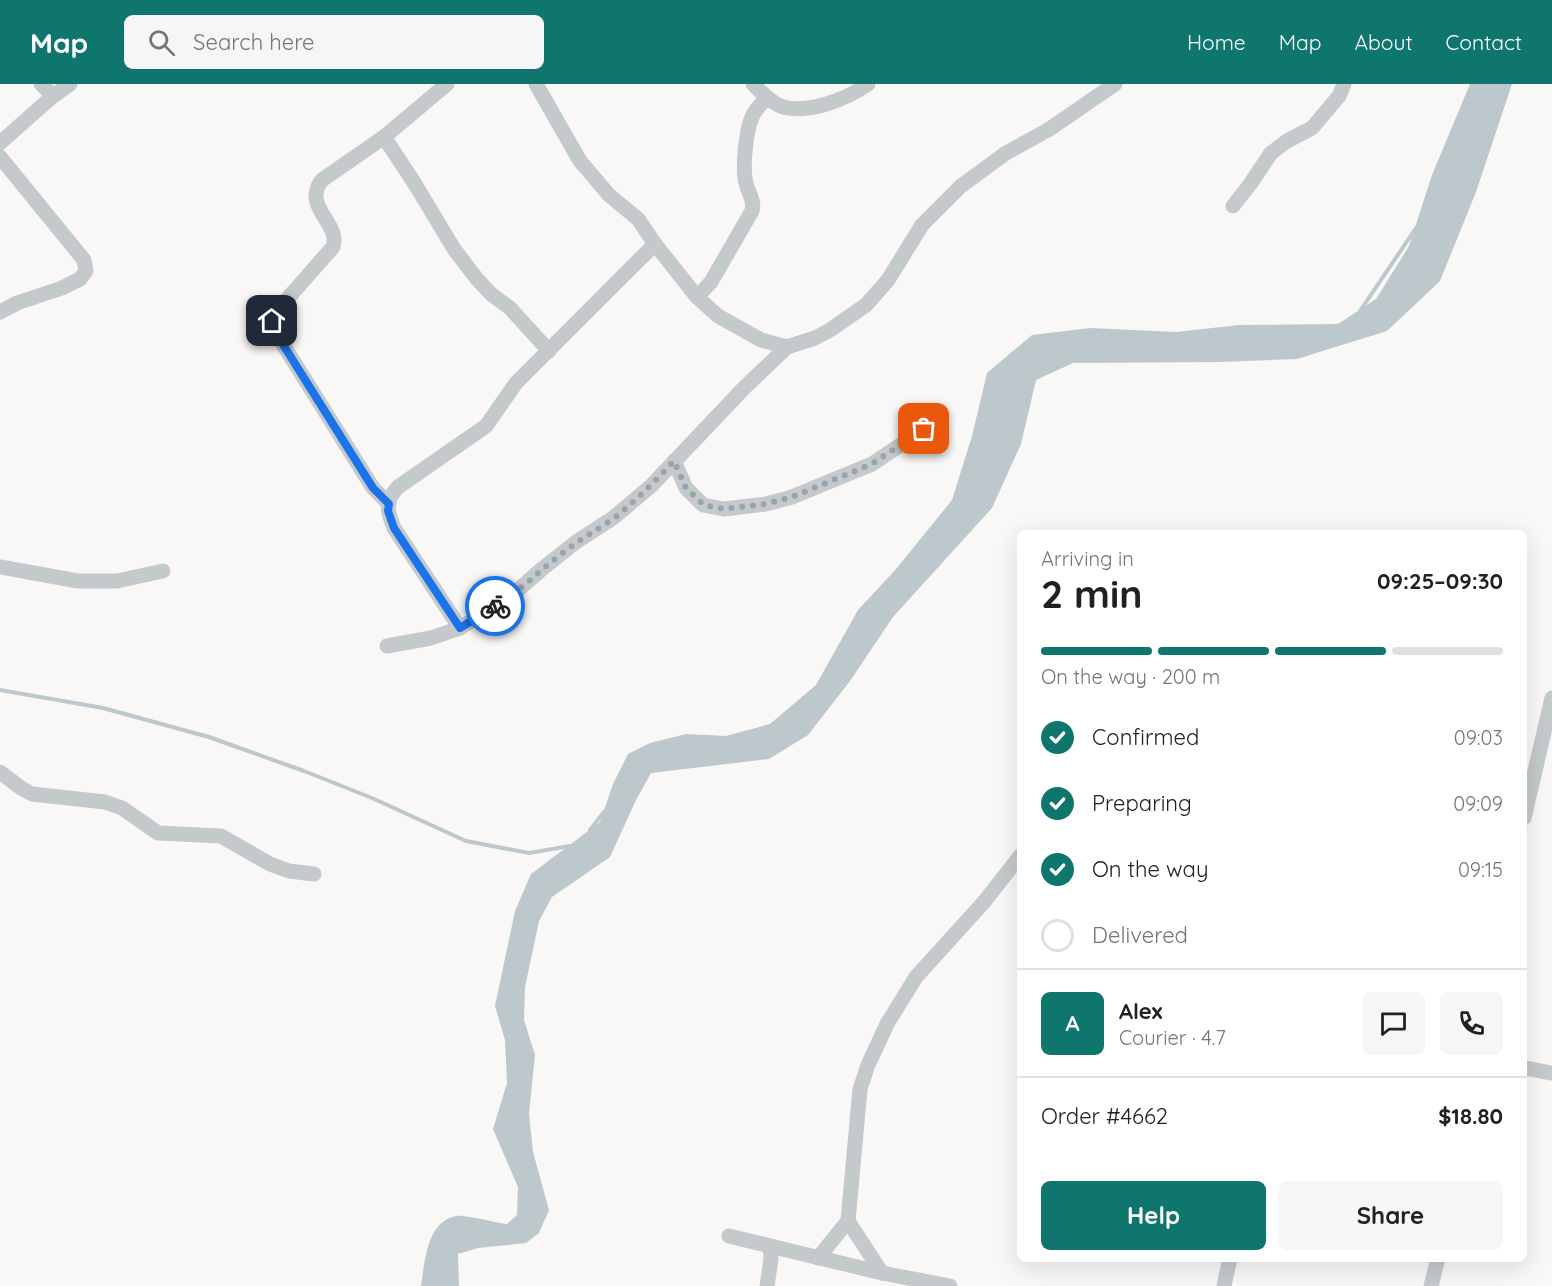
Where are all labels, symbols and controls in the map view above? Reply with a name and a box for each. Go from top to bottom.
search box [124,15,544,69]
text: Map [30,25,88,60]
icon: search [145,26,178,59]
text: Search here [193,28,315,56]
text: Home [1187,29,1246,55]
text: Map [1279,29,1322,55]
text: About [1355,29,1413,55]
text: Contact [1446,29,1522,55]
pin [246,295,297,346]
icon: home [255,304,288,337]
pin [898,403,949,454]
icon: bag [907,412,940,445]
text: Arriving in [1041,546,1134,571]
text: 09:25–09:30 [1377,567,1503,595]
text: 2 min [1041,569,1143,618]
courier [465,576,525,636]
icon: bike [479,590,512,623]
text: On the way · 200 m [1041,664,1220,689]
icon: check [1041,721,1074,754]
text: Confirmed [1092,723,1199,751]
text: 09:03 [1454,725,1503,750]
icon: check [1041,787,1074,820]
text: Preparing [1092,789,1192,817]
text: 09:09 [1453,791,1503,816]
icon: check [1041,853,1074,886]
text: On the way [1092,855,1208,883]
text: 09:15 [1458,857,1503,882]
text: Delivered [1092,921,1188,949]
button: chat [1362,992,1425,1055]
button: phone [1440,992,1503,1055]
text: Alex [1119,997,1162,1025]
text: A [1065,1009,1080,1037]
text: Courier · 4.7 [1119,1025,1226,1050]
text: Order #4662 [1041,1102,1168,1130]
text: $18.80 [1438,1102,1503,1130]
button: Help [1041,1181,1266,1250]
button: Share [1278,1181,1503,1250]

